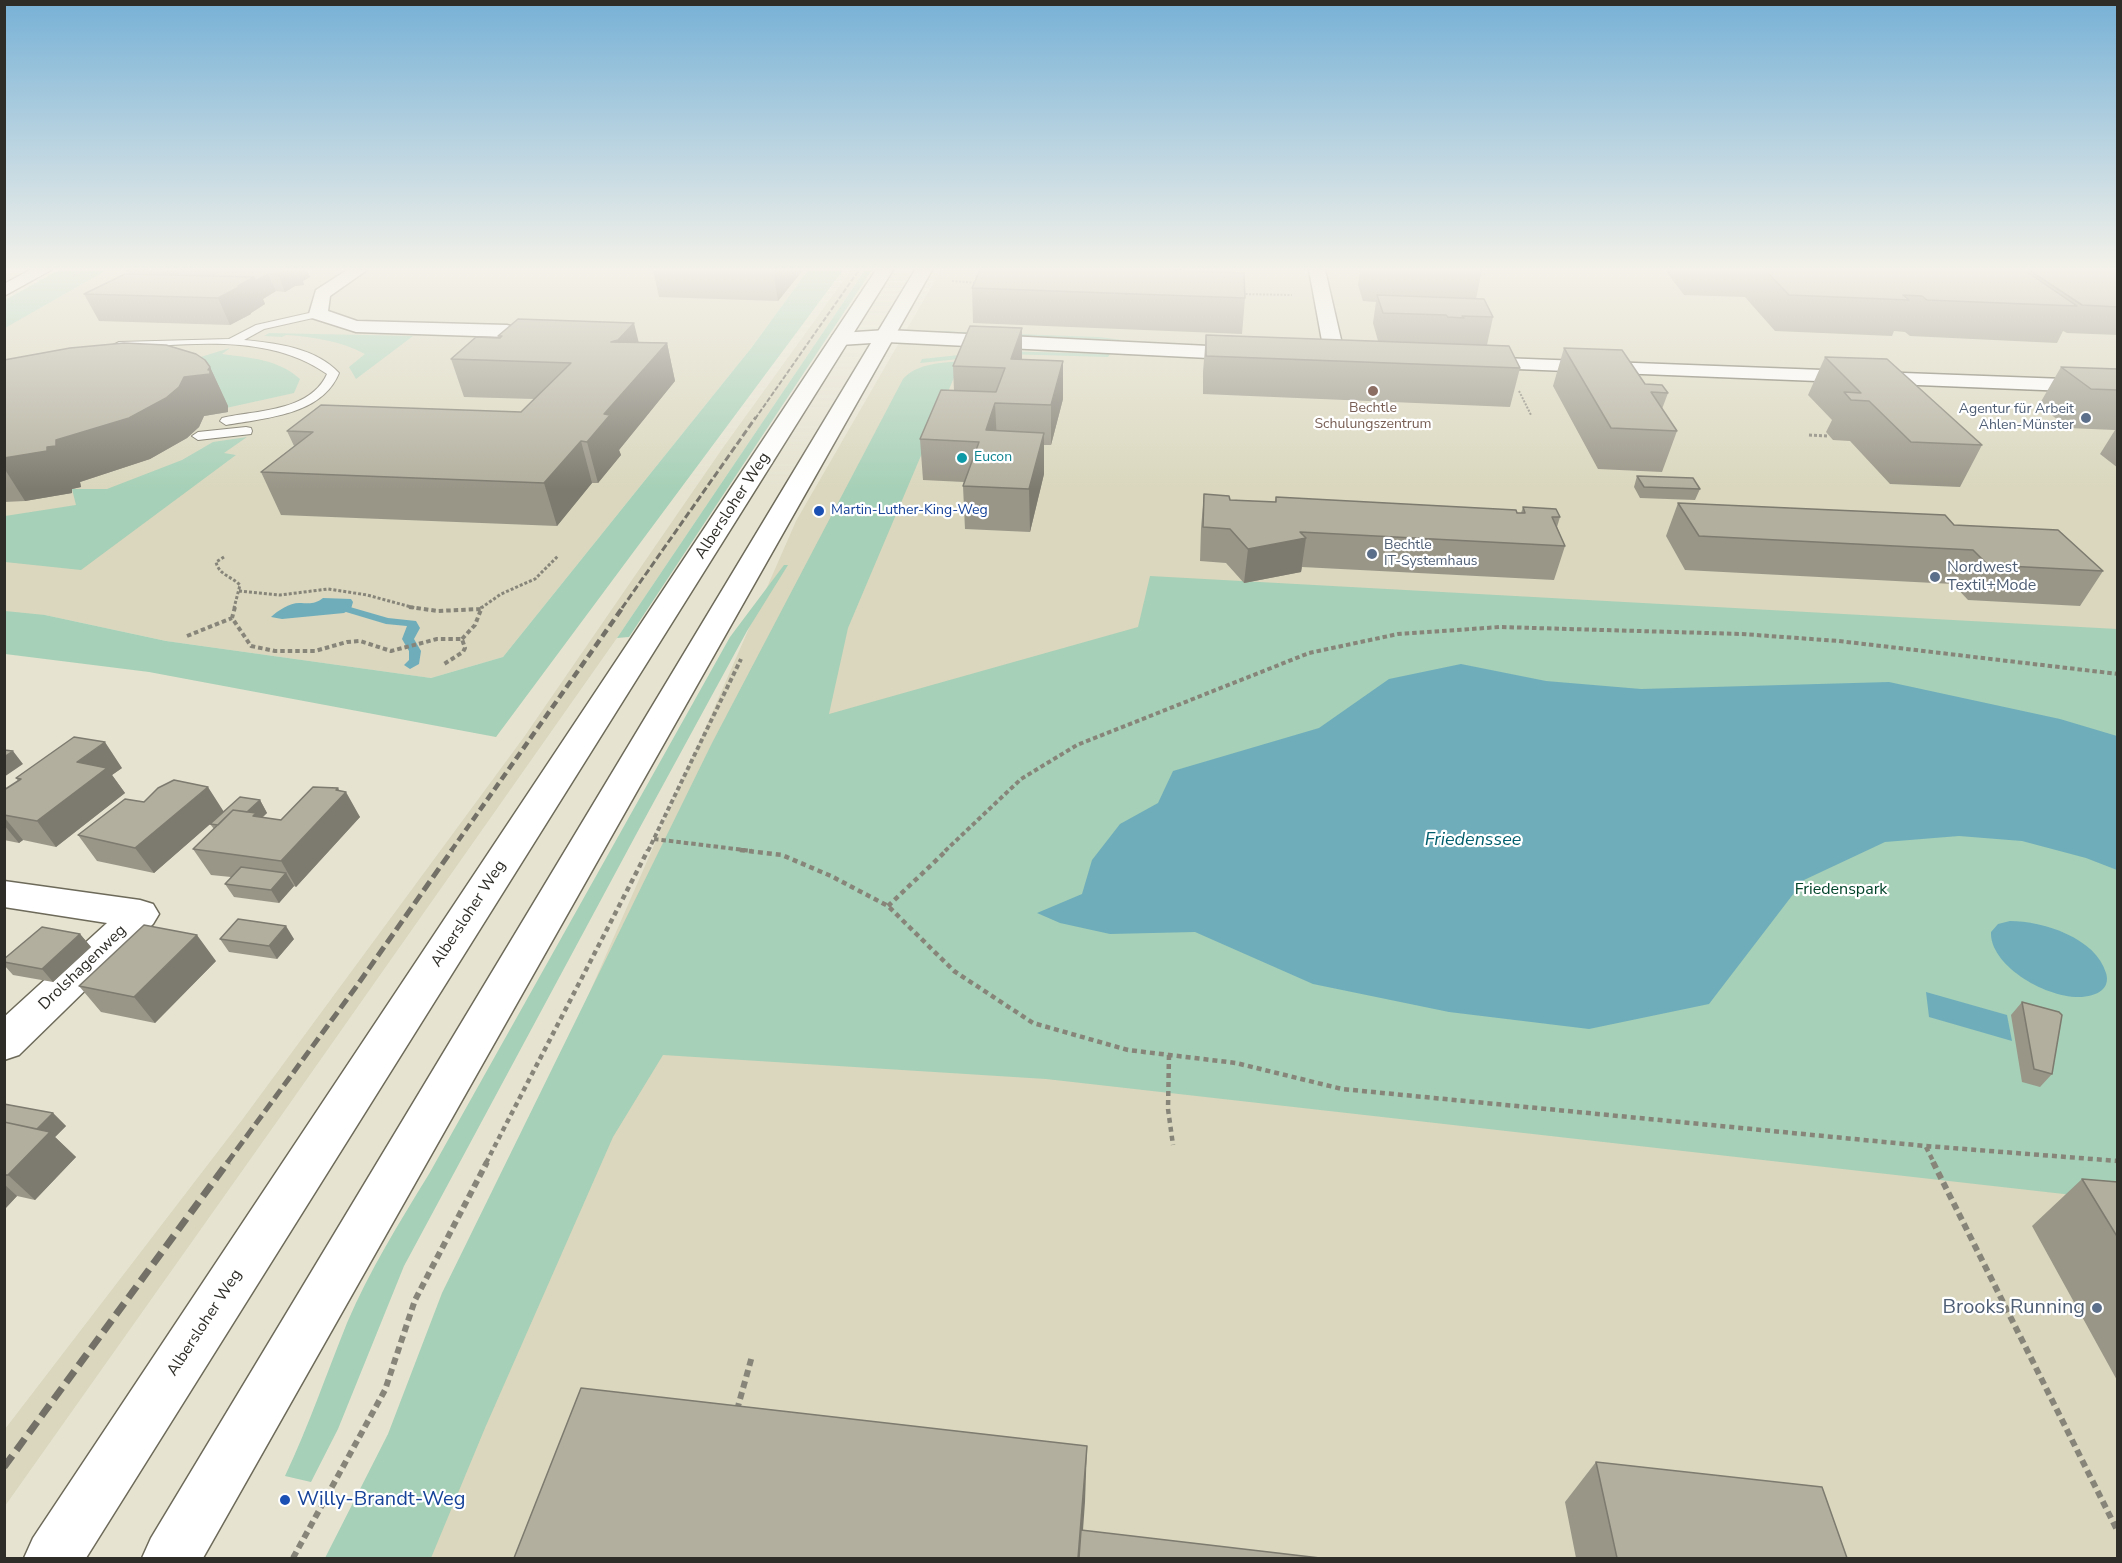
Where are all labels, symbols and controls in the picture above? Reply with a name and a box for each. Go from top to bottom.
marker: Bechtle Schulungszentrum [1366,384,1380,398]
place label: Bechtle Schulungszentrum [1314,401,1432,434]
place label: Agentur für Arbeit Ahlen-Münster [1959,402,2074,434]
marker: Agentur für Arbeit Ahlen-Münster [2079,411,2093,425]
street label: Albersloher Weg [691,449,775,563]
place label: Eucon [974,450,1012,466]
marker: Eucon [955,451,969,465]
place label: Martin-Luther-King-Weg [831,503,988,519]
marker: Martin-Luther-King-Weg [812,504,826,518]
place label: Bechtle IT-Systemhaus [1384,538,1477,570]
marker: Bechtle IT-Systemhaus [1365,547,1379,561]
place label: Nordwest Textil+Mode [1947,558,2036,596]
marker: Nordwest Textil+Mode [1928,570,1942,584]
water label: Friedenssee [1425,830,1521,852]
street label: Albersloher Weg [427,857,511,971]
park label: Friedenspark [1795,880,1887,900]
street label: Drolshagenweg [35,921,131,1015]
street label: Albersloher Weg [163,1266,247,1380]
place label: Brooks Running [1943,1296,2085,1320]
marker: Brooks Running [2090,1301,2104,1315]
place label: Willy-Brandt-Weg [297,1488,465,1512]
marker: Willy-Brandt-Weg [278,1493,292,1507]

